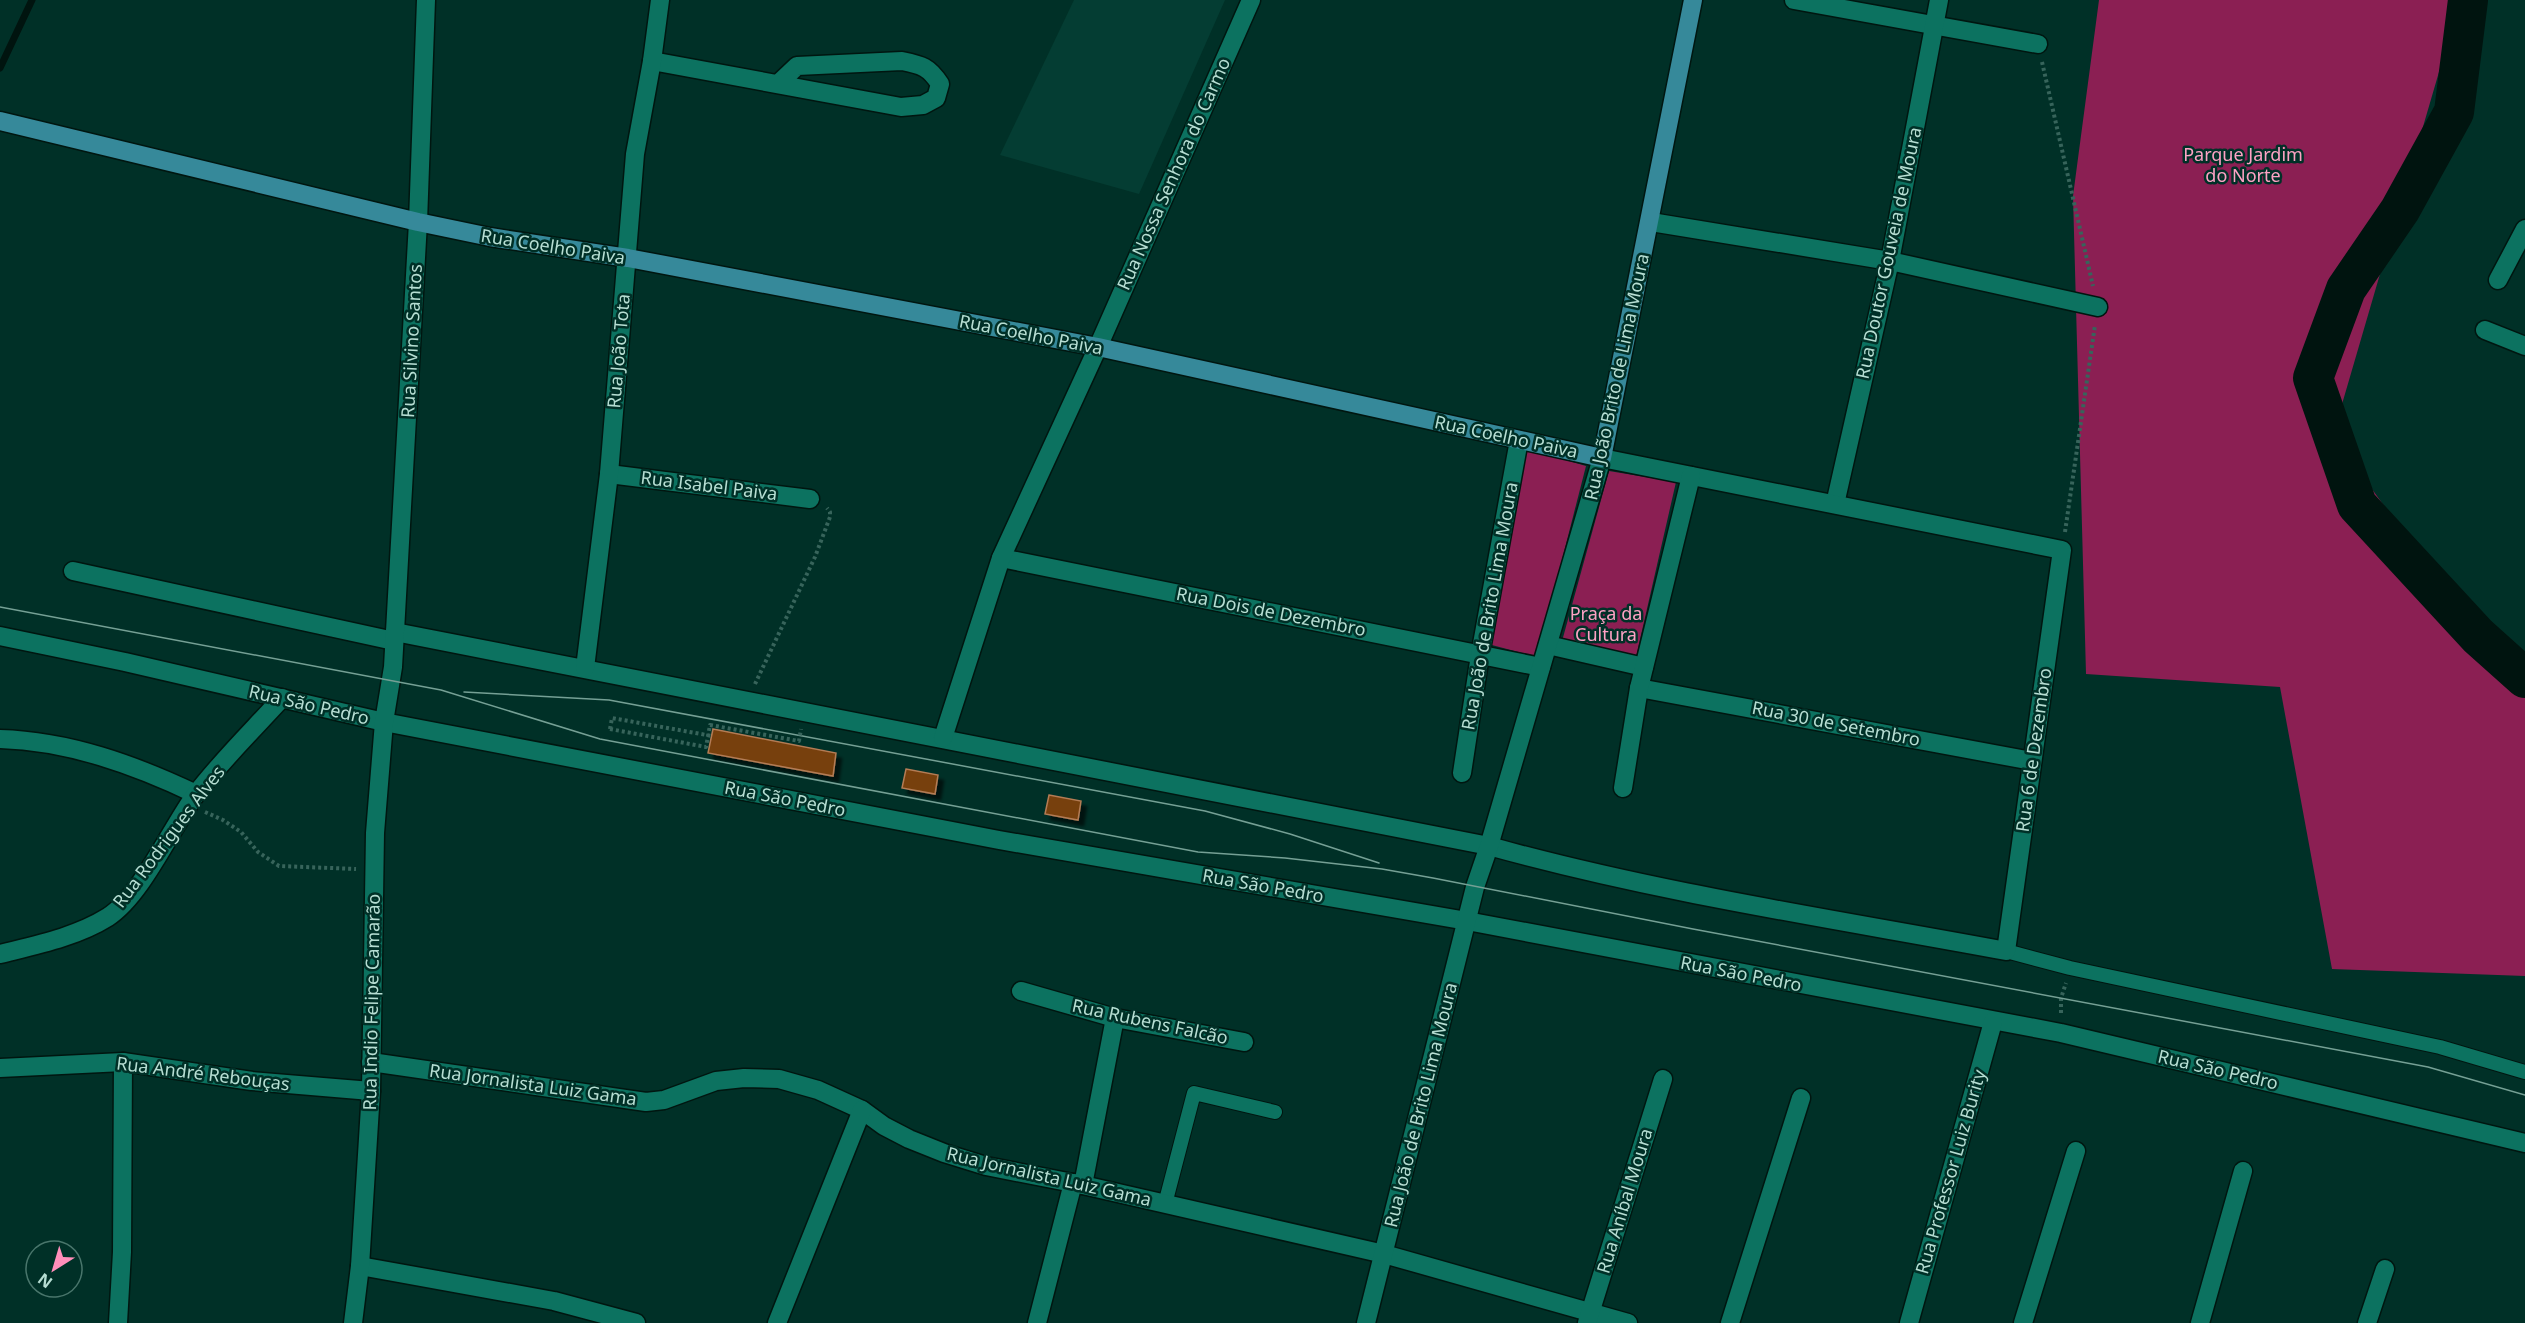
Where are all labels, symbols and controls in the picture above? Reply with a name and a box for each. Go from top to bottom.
street label: Rua Nossa Senhora do Carmo [1111,54,1235,294]
street label: Rua Doutor Gouveia de Moura [1850,125,1926,381]
park label: Parque Jardim do Norte [2183,142,2303,187]
street label: Rua Coelho Paiva [479,223,627,269]
street label: Rua João Brito de Lima Moura [1578,251,1654,502]
street label: Rua Silvino Santos [395,263,427,418]
street label: Rua João Tota [601,293,635,409]
street label: Rua Coelho Paiva [957,308,1105,360]
street label: Rua Coelho Paiva [1432,409,1580,463]
street label: Rua Isabel Paiva [639,465,779,505]
street label: Rua João de Brito Lima Moura [1455,480,1523,732]
street label: Rua Dois de Dezembro [1174,581,1368,641]
park label: Praça da Cultura [1570,601,1642,646]
street label: Rua 6 de Dezembro [2010,666,2056,834]
street label: Rua São Pedro [247,679,372,730]
street label: Rua 30 de Setembro [1750,695,1922,751]
street label: Rua Rodrigues Alves [107,760,230,912]
street label: Rua São Pedro [723,775,848,822]
street label: Rua São Pedro [1201,863,1326,907]
street label: Rua Indio Felipe Camarão [357,893,385,1111]
street label: Rua São Pedro [1679,950,1804,997]
street label: Rua João de Brito Lima Moura [1378,980,1462,1230]
street label: Rua Rubens Falcão [1070,993,1230,1049]
street label: Rua São Pedro [2156,1044,2281,1095]
street label: Rua André Rebouças [115,1050,291,1096]
street label: Rua Jornalista Luiz Gama [428,1058,638,1110]
street label: Rua Professor Luiz Burity [1909,1066,1991,1277]
street label: Rua Aníbal Moura [1591,1125,1658,1276]
street label: Rua Jornalista Luiz Gama [945,1141,1154,1211]
north arrow [24,1239,84,1299]
text: N [33,1268,57,1294]

